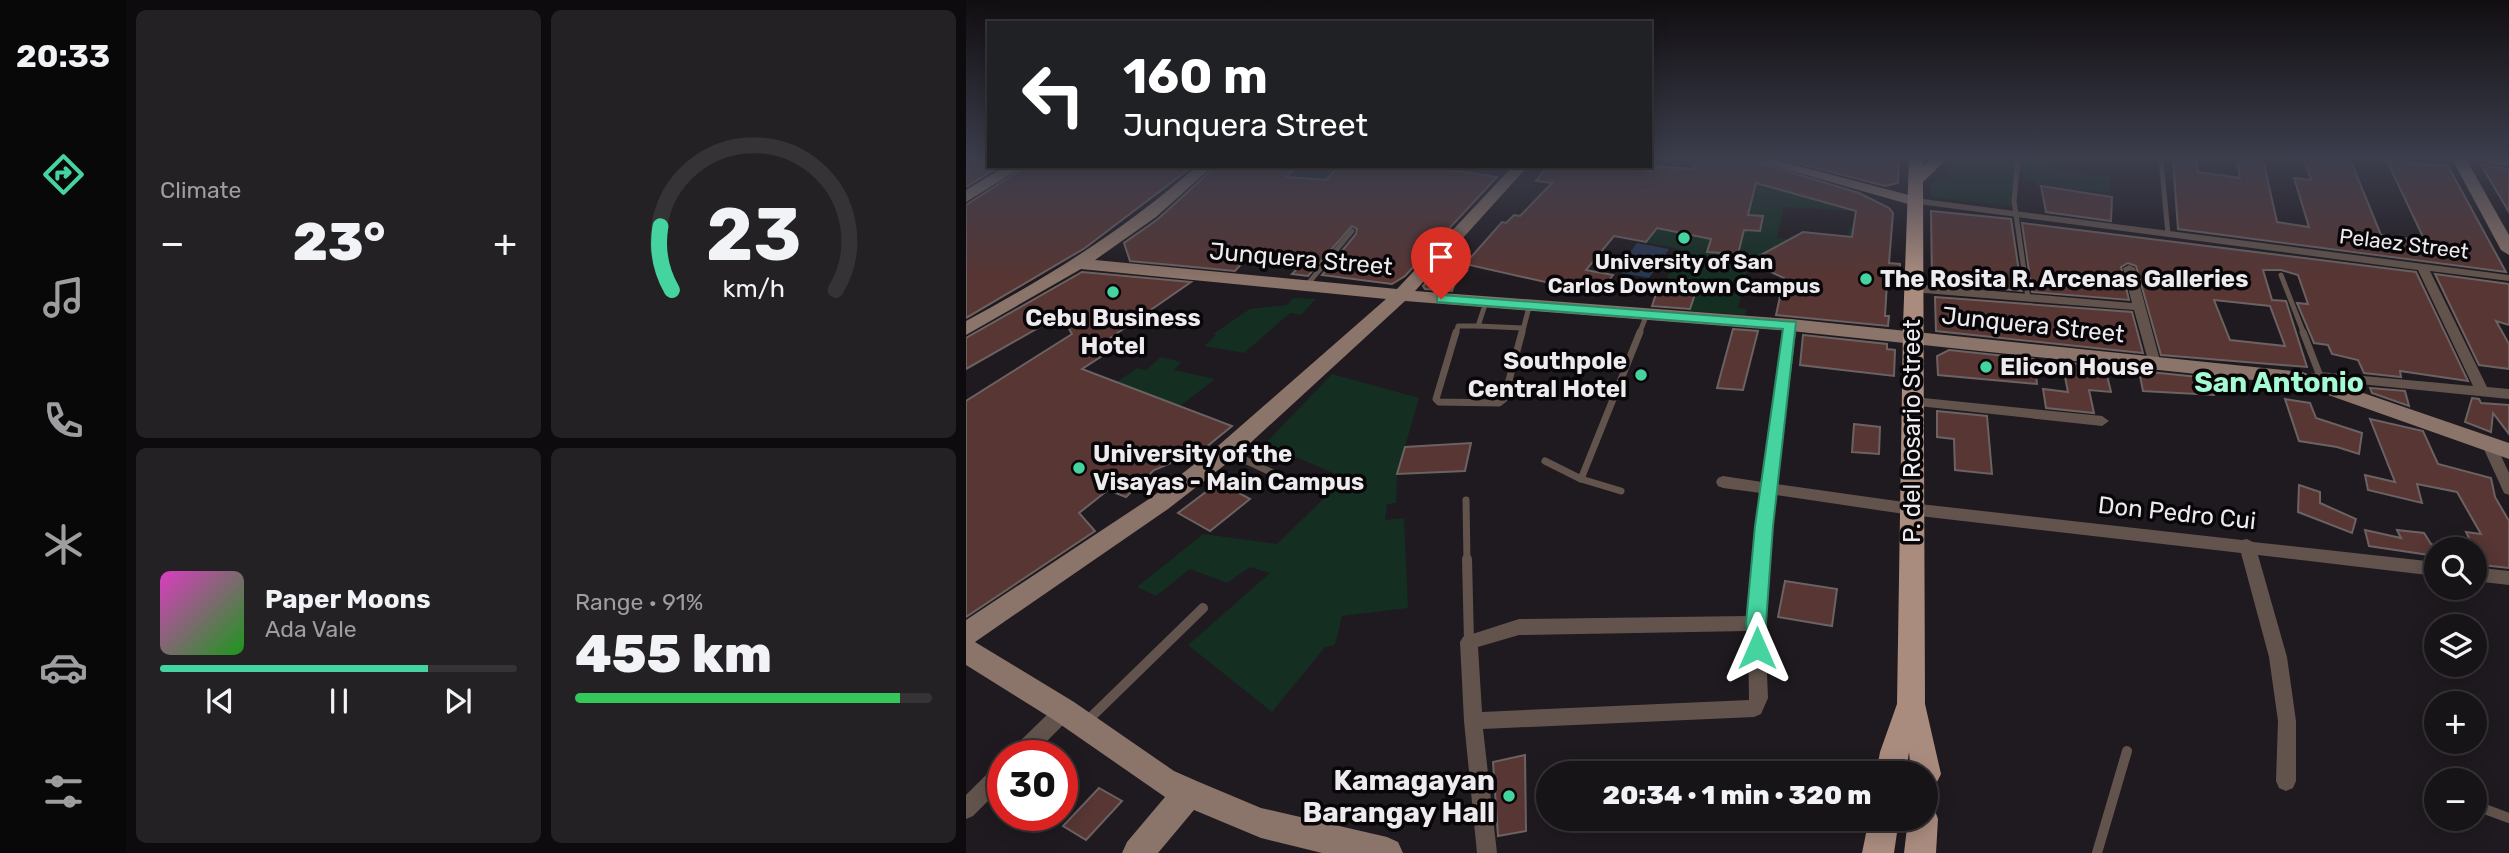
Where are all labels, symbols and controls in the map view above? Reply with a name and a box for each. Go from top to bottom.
text: 20:33 [16,37,110,75]
text: 160 m [1123,47,1268,105]
icon: left [1008,49,1099,140]
text: Junquera Street [1123,106,1368,144]
icon: directions [39,150,88,199]
text: Climate [160,176,241,204]
text: 23 [706,192,801,278]
text: 23° [293,211,385,273]
text: − [160,220,185,266]
text: + [493,220,517,266]
street label: Pelaez Street [2338,223,2470,264]
pin [1411,227,1471,299]
marker: University of San Carlos Downtown Campus [1676,230,1692,246]
street label: Junquera Street [1208,237,1394,281]
icon: arrive [1422,238,1460,276]
place label: University of San Carlos Downtown Campus [1548,249,1820,298]
place label: The Rosita R. Arcenas Galleries [1880,265,2248,293]
marker: The Rosita R. Arcenas Galleries [1858,271,1874,287]
icon: music [39,273,88,322]
text: km/h [722,274,785,303]
marker: Cebu Business Hotel [1105,284,1121,300]
street label: Junquera Street [1940,301,2126,349]
place label: Cebu Business Hotel [1025,304,1201,360]
street label: P. del Rosario Street [1898,319,1926,543]
place label: Southpole Central Hotel [1468,347,1627,403]
place label: Elicon House [2000,353,2154,381]
marker: Elicon House [1978,359,1994,375]
district label: San Antonio [2194,366,2364,399]
marker: Southpole Central Hotel [1633,367,1649,383]
icon: phone [39,396,88,445]
place label: University of the Visayas - Main Campus [1093,440,1364,496]
marker: University of the Visayas - Main Campus [1071,460,1087,476]
street label: Don Pedro Cui [2097,491,2257,535]
icon: climate [39,520,88,569]
map controls [2424,537,2487,831]
button: search [2424,537,2487,600]
text: Paper Moons [265,584,431,615]
text: Range · 91% [575,588,703,616]
position arrow [1720,611,1794,685]
button: layers [2424,614,2487,677]
text: Ada Vale [265,615,357,643]
text: 455 km [575,623,772,685]
icon: car [39,643,88,692]
icon: previous [201,682,239,720]
icon: pause [320,682,358,720]
icon: next [439,682,477,720]
button: + [2424,691,2487,754]
speed limit sign: 30 [987,740,1078,831]
place label: Kamagayan Barangay Hall [1303,764,1495,829]
icon: filters [39,767,88,816]
button: − [2424,768,2487,831]
text: 20:34 · 1 min · 320 m [1603,780,1871,811]
marker: Kamagayan Barangay Hall [1501,788,1517,804]

